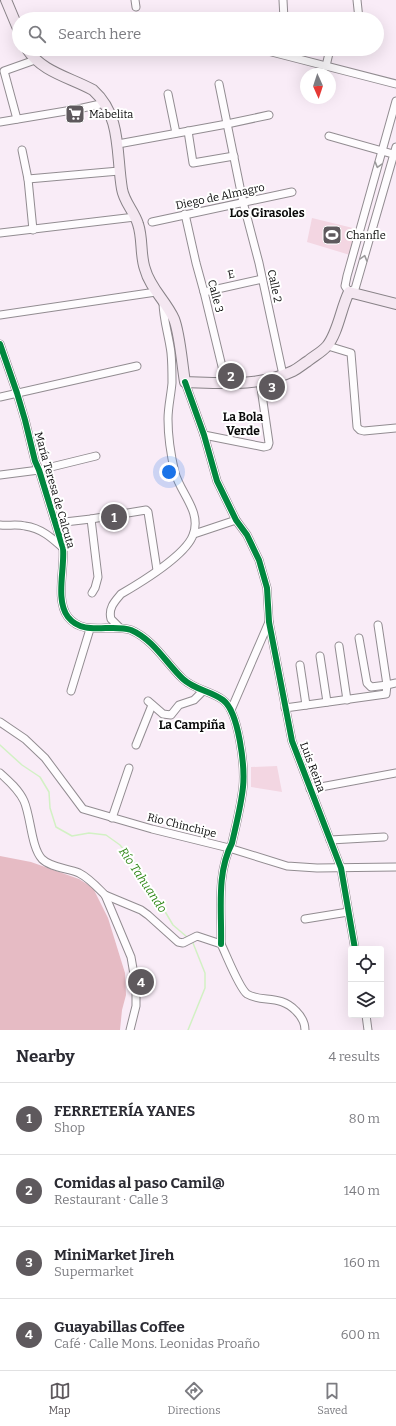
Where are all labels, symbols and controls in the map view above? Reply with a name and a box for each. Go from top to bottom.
search box [12,12,384,56]
icon: search [26,23,48,45]
text: Search here [58,25,141,43]
north arrow [300,68,336,104]
supermarket icon: Mabelita [64,103,86,125]
place label: Mabelita [89,108,133,121]
one-way arrow [375,162,383,169]
street label: Diego de Almagro [174,181,266,212]
district label: Los Girasoles [229,206,305,220]
sports icon: Chanfle [321,224,343,246]
place label: Chanfle [346,229,386,242]
one-way arrow [359,255,368,262]
street label: E [226,267,236,282]
street label: Calle 2 [265,268,284,304]
street label: Calle 3 [205,278,226,314]
pin: 2 [218,361,244,391]
pin: 3 [259,372,285,402]
district label: La Bola Verde [223,410,264,438]
street label: María Teresa de Calcuta [32,430,77,550]
your location [159,462,179,482]
pin: 1 [101,502,127,532]
district label: La Campiña [159,718,226,732]
street label: Luis Reina [297,740,328,794]
street label: Rio Chinchipe [146,811,218,840]
water label: Río Tahuando [116,845,170,915]
map controls [348,946,384,1018]
button: locate [348,946,384,982]
pin: 4 [128,967,154,997]
button: layers [348,982,384,1018]
text: Nearby [16,1046,75,1067]
text: 4 results [328,1049,380,1064]
text: FERRETERÍA YANES [54,1102,195,1120]
text: 1 [26,1111,32,1126]
text: 80 m [349,1111,380,1126]
text: Shop [54,1120,85,1135]
text: Comidas al paso Camil@ [54,1174,225,1192]
text: 2 [25,1183,33,1198]
text: 140 m [344,1183,380,1198]
text: Restaurant · Calle 3 [54,1192,169,1207]
text: MiniMarket Jireh [54,1246,174,1264]
text: 3 [25,1255,33,1270]
text: 160 m [344,1255,380,1270]
text: Supermarket [54,1264,134,1279]
text: Guayabillas Coffee [54,1318,185,1336]
text: 4 [25,1327,33,1342]
text: 600 m [341,1327,380,1342]
text: Café · Calle Mons. Leonidas Proaño [54,1336,260,1351]
tab: Map [48,1380,71,1417]
tab: Directions [168,1380,220,1417]
tab: Saved [317,1380,348,1417]

